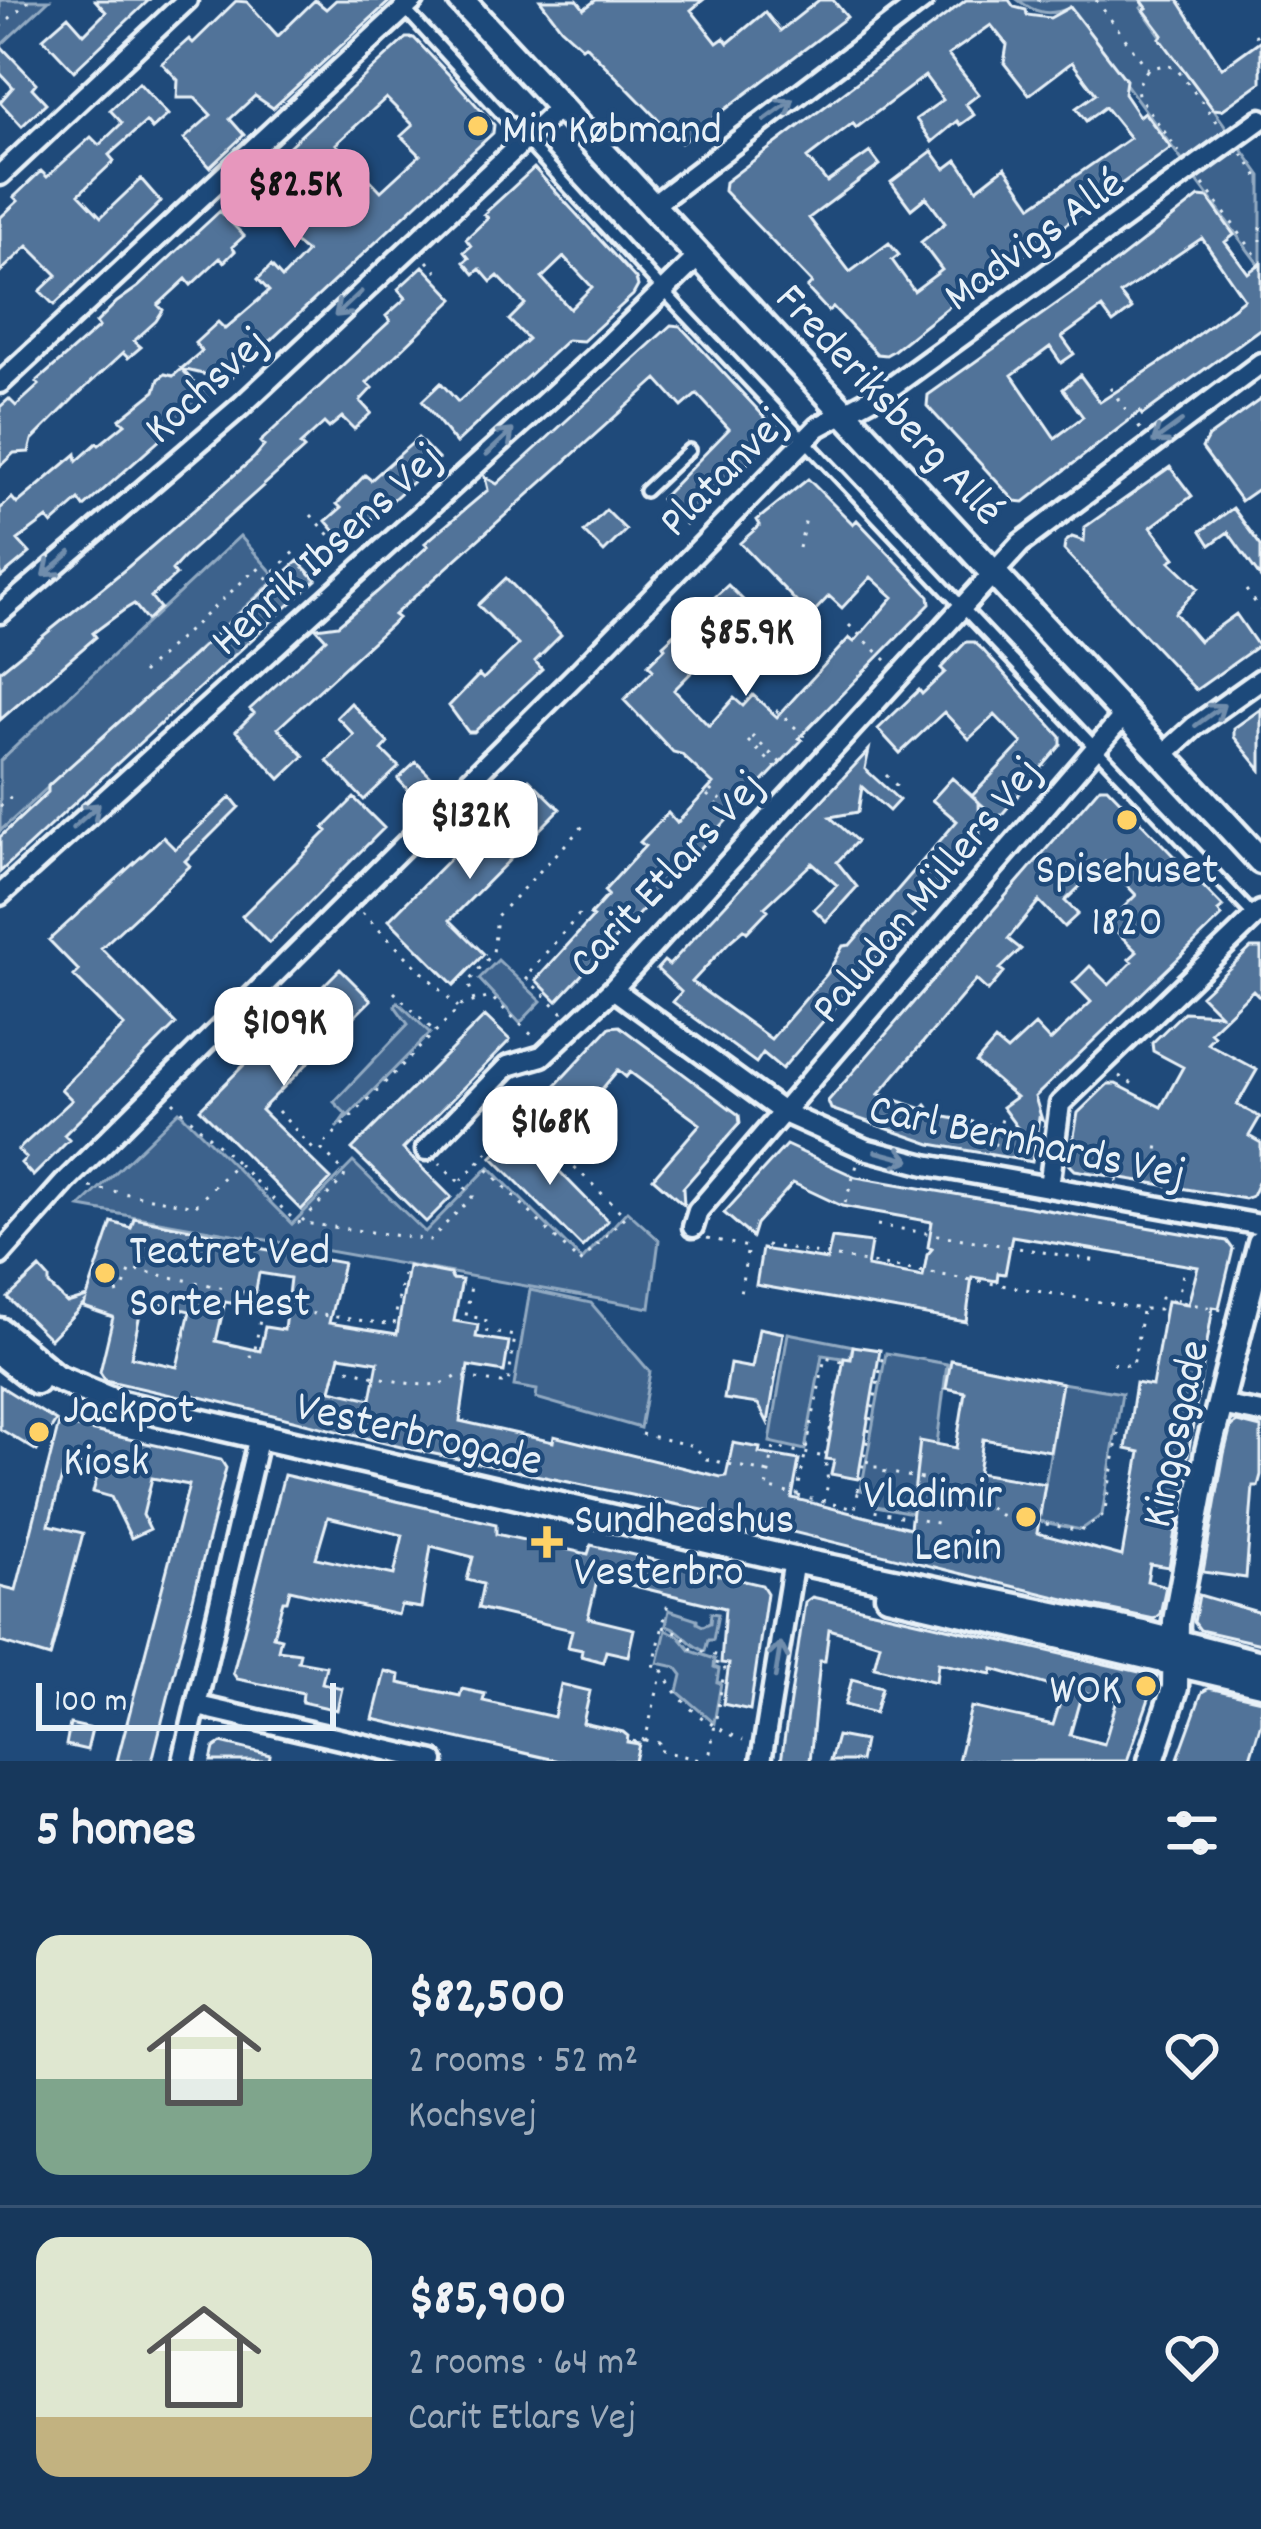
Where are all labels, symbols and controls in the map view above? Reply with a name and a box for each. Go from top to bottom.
one-way arrow [762,97,795,123]
place label: Min Købmand [502,101,722,165]
marker: Min Købmand [465,113,491,139]
pin: $82.5K [197,149,393,251]
street label: Madvigs Allé [932,155,1140,330]
text: $82.5K [247,160,343,215]
street label: Frederiksberg Allé [757,271,1016,542]
one-way arrow [333,290,363,317]
street label: Kochsvej [132,315,285,462]
street label: Platanvej [646,395,806,555]
one-way arrow [1151,418,1184,444]
one-way arrow [484,428,514,457]
street label: Henrik Ibsens Vej [198,430,459,674]
one-way arrow [42,549,73,577]
pin: $85.9K [648,597,844,699]
text: $85.9K [698,608,794,663]
one-way arrow [1193,703,1227,728]
street label: Paludan Müllers Vej [798,745,1060,1040]
street label: Carit Etlars Vej [556,759,782,995]
pin: $132K [386,780,554,882]
text: $132K [430,791,510,846]
one-way arrow [71,803,101,830]
marker: Spisehuset 1820 [1114,807,1140,833]
place label: Spisehuset 1820 [1036,841,1218,957]
pin: $109K [200,987,368,1089]
text: $109K [241,998,327,1053]
street label: Carl Bernhards Vej [863,1080,1191,1210]
pin: $168K [466,1086,634,1188]
text: $168K [509,1097,591,1152]
one-way arrow [873,1146,911,1168]
place label: Teatret Ved Sorte Hest [129,1222,330,1338]
marker: Teatret Ved Sorte Hest [92,1260,118,1286]
street label: Kingosgade [1128,1335,1230,1534]
street label: Vesterbrogade [289,1377,548,1496]
place label: Jackpot Kiosk [63,1381,194,1497]
marker: Jackpot Kiosk [26,1419,52,1445]
place label: Vladimir Lenin [863,1466,1002,1582]
place label: Sundhedshus Vesterbro [574,1491,795,1607]
marker: Vladimir Lenin [1013,1504,1039,1530]
marker: Sundhedshus Vesterbro [531,1526,563,1558]
one-way arrow [767,1642,790,1681]
place label: WOK [1050,1661,1122,1725]
marker: WOK [1133,1673,1159,1699]
scale bar [36,1677,336,1730]
text: 100 m [54,1680,127,1727]
text: 5 homes [36,1797,196,1869]
icon: filters [1159,1800,1225,1866]
text: $82,500 [408,1964,566,2036]
icon: home [132,1983,276,2127]
icon: heart [1159,2022,1225,2088]
text: 2 rooms · 52 m² [408,2036,638,2091]
text: Kochsvej [408,2091,537,2146]
text: $85,900 [408,2266,567,2338]
icon: home [132,2285,276,2429]
icon: heart [1159,2324,1225,2390]
text: 2 rooms · 64 m² [408,2338,638,2393]
text: Carit Etlars Vej [408,2393,636,2448]

